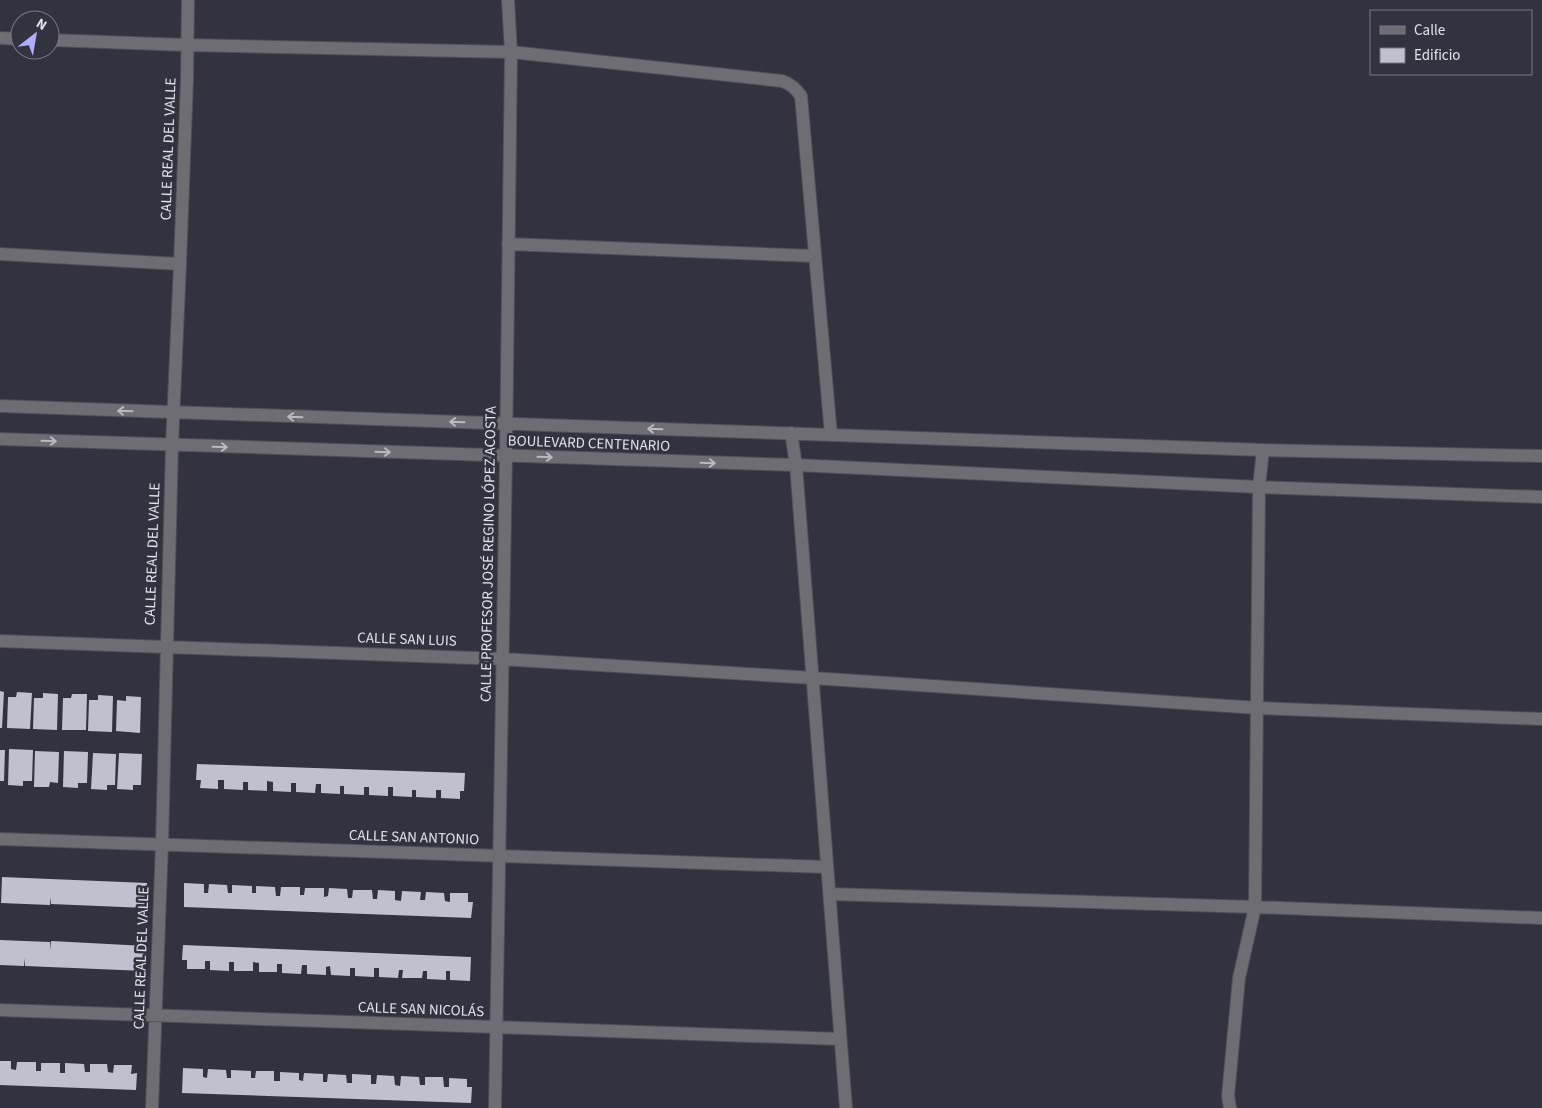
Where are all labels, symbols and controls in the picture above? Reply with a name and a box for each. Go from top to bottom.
north arrow [10,10,60,60]
legend [1370,10,1532,75]
text: N [32,14,50,36]
text: Calle [1414,20,1445,41]
text: Edificio [1414,45,1461,66]
street label: CALLE REAL DEL VALLE [156,77,181,221]
street label: CALLE PROFESOR JOSÉ REGINO LÓPEZ ACOSTA [475,405,502,702]
one-way arrow [117,406,133,416]
one-way arrow [287,412,304,422]
one-way arrow [449,418,465,427]
one-way arrow [647,424,663,434]
street label: BOULEVARD CENTENARIO [507,430,671,457]
one-way arrow [40,436,56,446]
one-way arrow [212,442,228,451]
one-way arrow [374,447,391,457]
one-way arrow [537,453,553,462]
one-way arrow [699,458,715,467]
street label: CALLE REAL DEL VALLE [140,482,165,626]
street label: CALLE SAN LUIS [357,627,457,652]
street label: CALLE SAN ANTONIO [349,825,479,850]
street label: CALLE REAL DEL VALLE [129,886,154,1030]
street label: CALLE SAN NICOLÁS [357,997,484,1022]

